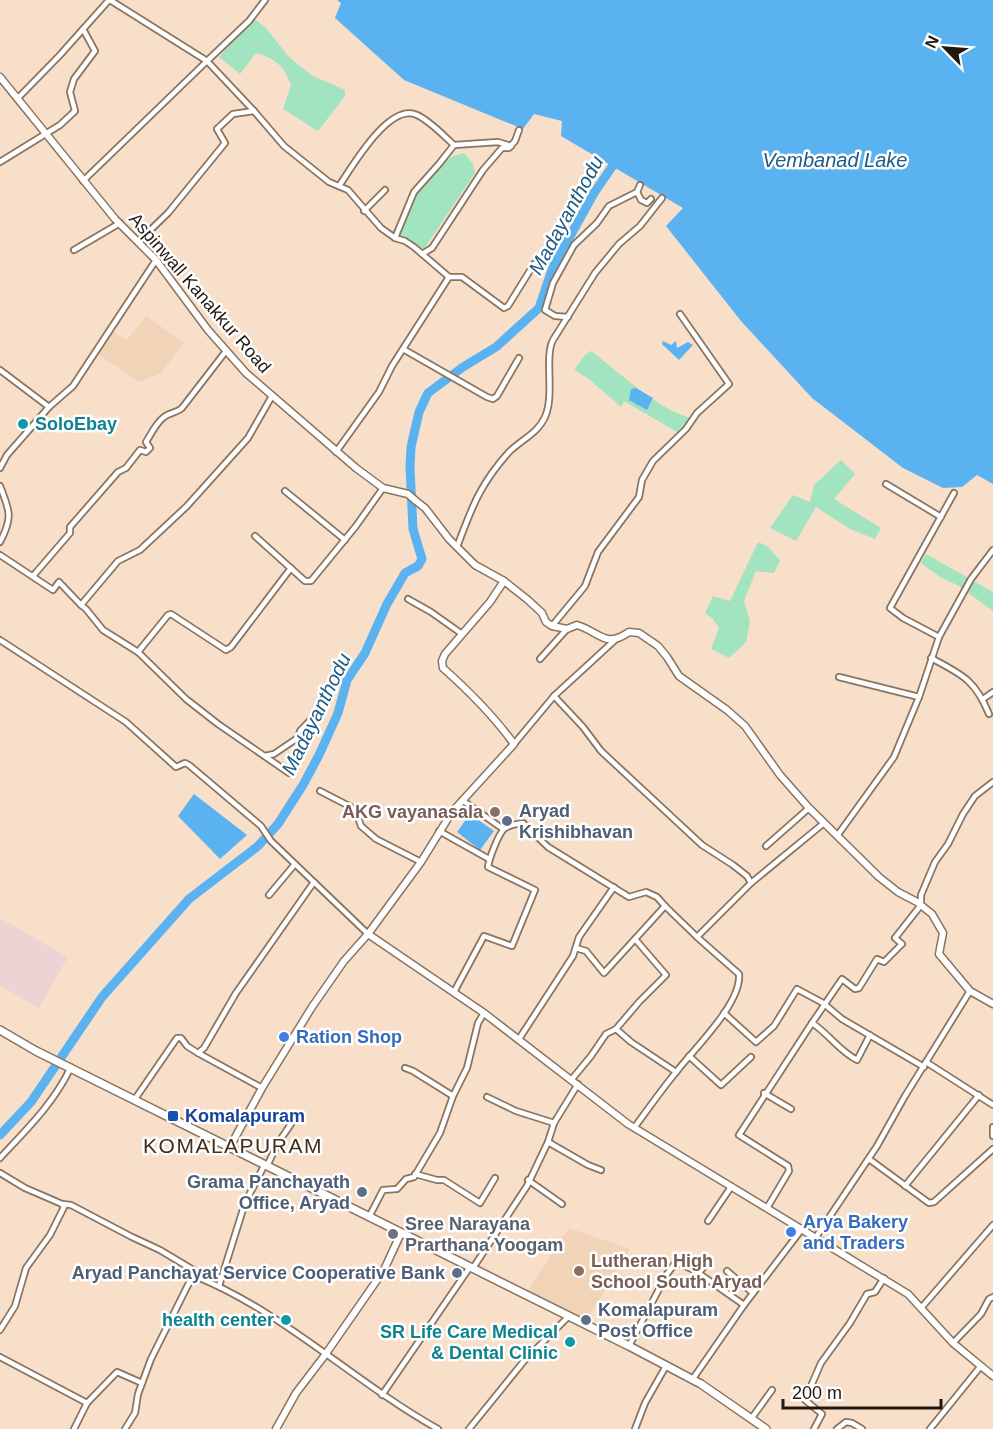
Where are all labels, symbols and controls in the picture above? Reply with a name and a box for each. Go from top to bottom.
north arrow [915,18,975,78]
text: N [922,33,942,51]
water label: Vembanad Lake [763,149,907,171]
water label: Madayanthodu [524,152,608,278]
street label: Aspinwall Kanakkur Road [125,209,275,377]
place label: SoloEbay [35,414,117,434]
marker: SoloEbay [16,417,30,431]
water label: Madayanthodu [277,650,355,778]
place label: Aryad Krishibhavan [519,801,633,842]
place label: AKG vayanasala [342,802,484,822]
marker: AKG vayanasala [488,805,502,819]
marker: Aryad Krishibhavan [500,814,514,828]
place label: Ration Shop [296,1027,402,1047]
marker: Ration Shop [277,1030,291,1044]
place label: Komalapuram [185,1106,305,1126]
marker: Komalapuram [166,1109,180,1123]
district label: KOMALAPURAM [143,1134,323,1157]
place label: Grama Panchayath Office, Aryad [187,1172,350,1213]
marker: Grama Panchayath Office, Aryad [355,1185,369,1199]
place label: Arya Bakery and Traders [803,1212,908,1253]
place label: Sree Narayana Prarthana Yoogam [405,1214,563,1255]
marker: Arya Bakery and Traders [784,1225,798,1239]
marker: Sree Narayana Prarthana Yoogam [386,1227,400,1241]
place label: Lutheran High School South Aryad [591,1251,762,1292]
place label: Aryad Panchayat Service Cooperative Bank [72,1263,446,1283]
marker: Lutheran High School South Aryad [572,1264,586,1278]
marker: Aryad Panchayat Service Cooperative Bank [450,1266,464,1280]
place label: Komalapuram Post Office [598,1300,718,1341]
place label: health center [162,1310,274,1330]
marker: health center [279,1313,293,1327]
marker: Komalapuram Post Office [579,1313,593,1327]
place label: SR Life Care Medical & Dental Clinic [380,1322,558,1363]
marker: SR Life Care Medical & Dental Clinic [563,1335,577,1349]
scale bar [783,1372,940,1410]
text: 200 m [792,1383,842,1403]

